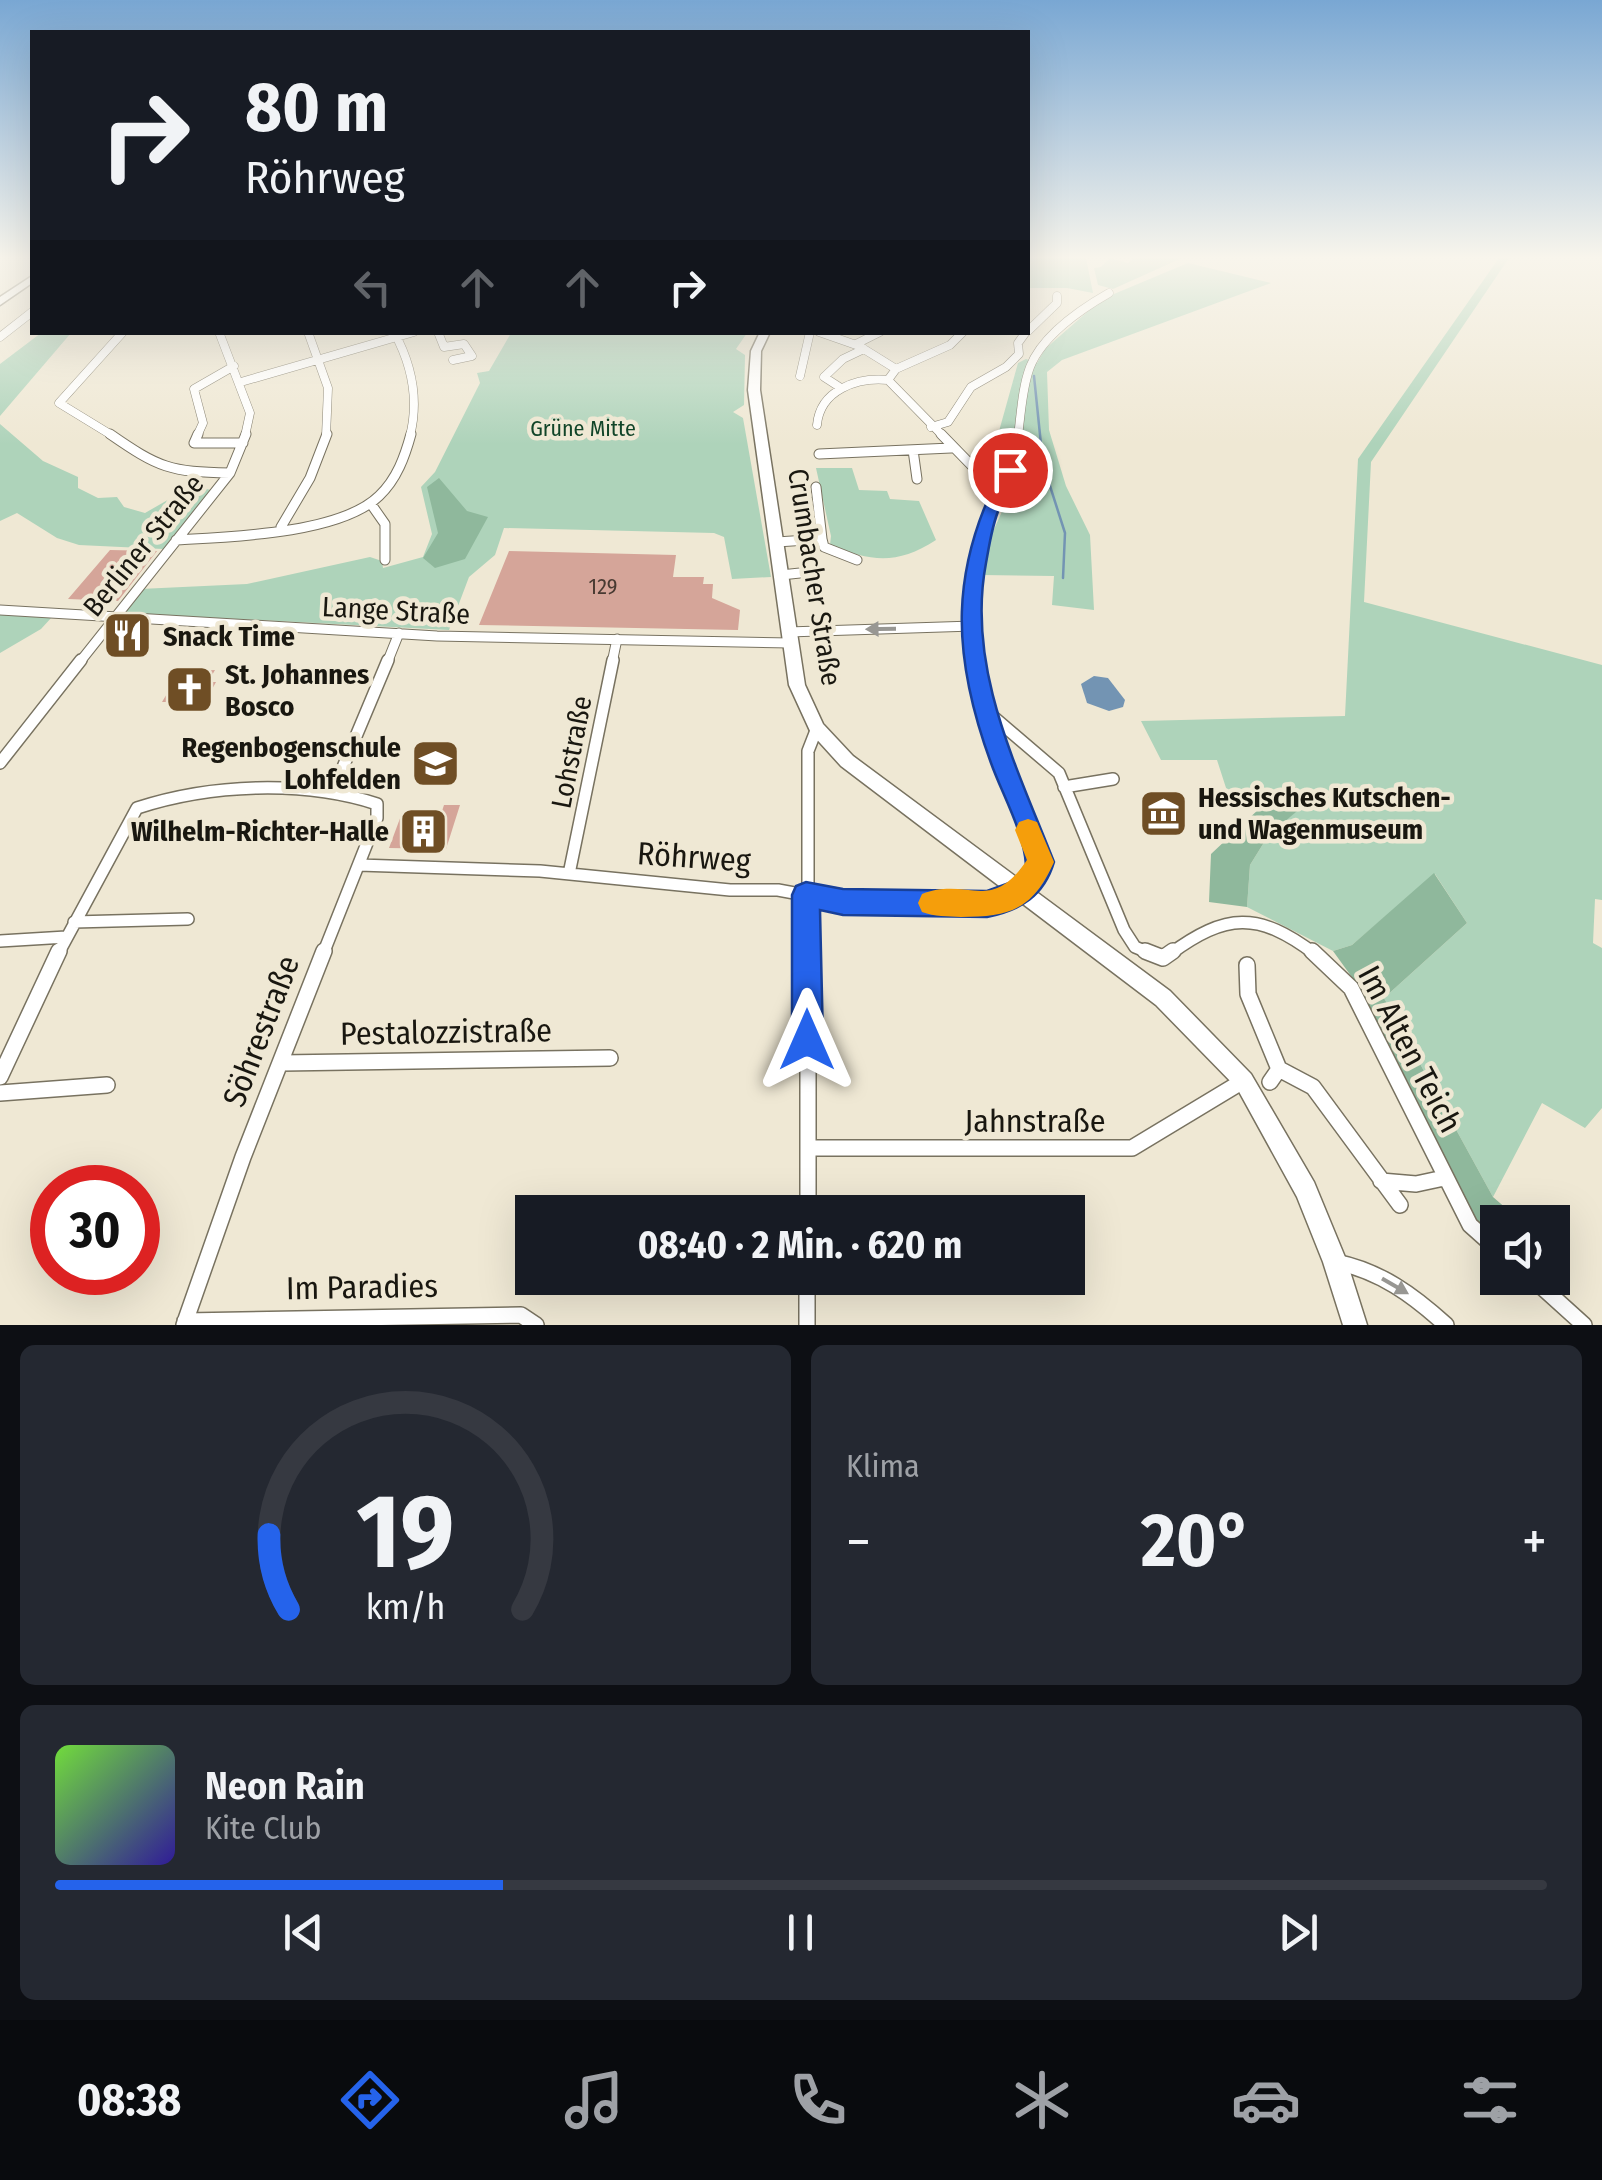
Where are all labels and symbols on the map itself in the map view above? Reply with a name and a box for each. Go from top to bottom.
park label: Grüne Mitte [530,415,636,442]
pin [968,428,1053,513]
street label: Crumbacher Straße [781,466,848,688]
street label: Berliner Straße [76,468,211,623]
house number: 129 [589,573,617,600]
street label: Lange Straße [321,590,471,631]
restaurant icon: Snack Time [102,610,154,662]
place label: Snack Time [163,620,295,653]
one-way arrow [864,621,896,637]
place label: St. Johannes Bosco [225,658,369,723]
church icon: St. Johannes Bosco [164,664,216,716]
street label: Lohstraße [544,693,599,811]
place label: Regenbogenschule Lohfelden [182,731,401,796]
school or university icon: Regenbogenschule Lohfelden [410,737,462,789]
place label: Hessisches Kutschen- und Wagenmuseum [1198,781,1451,846]
museum icon: Hessisches Kutschen- und Wagenmuseum [1137,787,1189,839]
building icon: Wilhelm-Richter-Halle [398,805,450,857]
place label: Wilhelm-Richter-Halle [131,815,389,848]
street label: Röhrweg [636,834,752,880]
street label: Söhrestraße [215,950,307,1112]
street label: Im Alten Teich [1350,959,1470,1139]
position arrow [755,988,859,1092]
street label: Pestalozzistraße [340,1011,552,1053]
street label: Jahnstraße [964,1102,1106,1140]
speed limit sign: 30 [30,1165,160,1295]
street label: Im Paradies [286,1267,438,1307]
one-way arrow [1381,1276,1409,1294]

